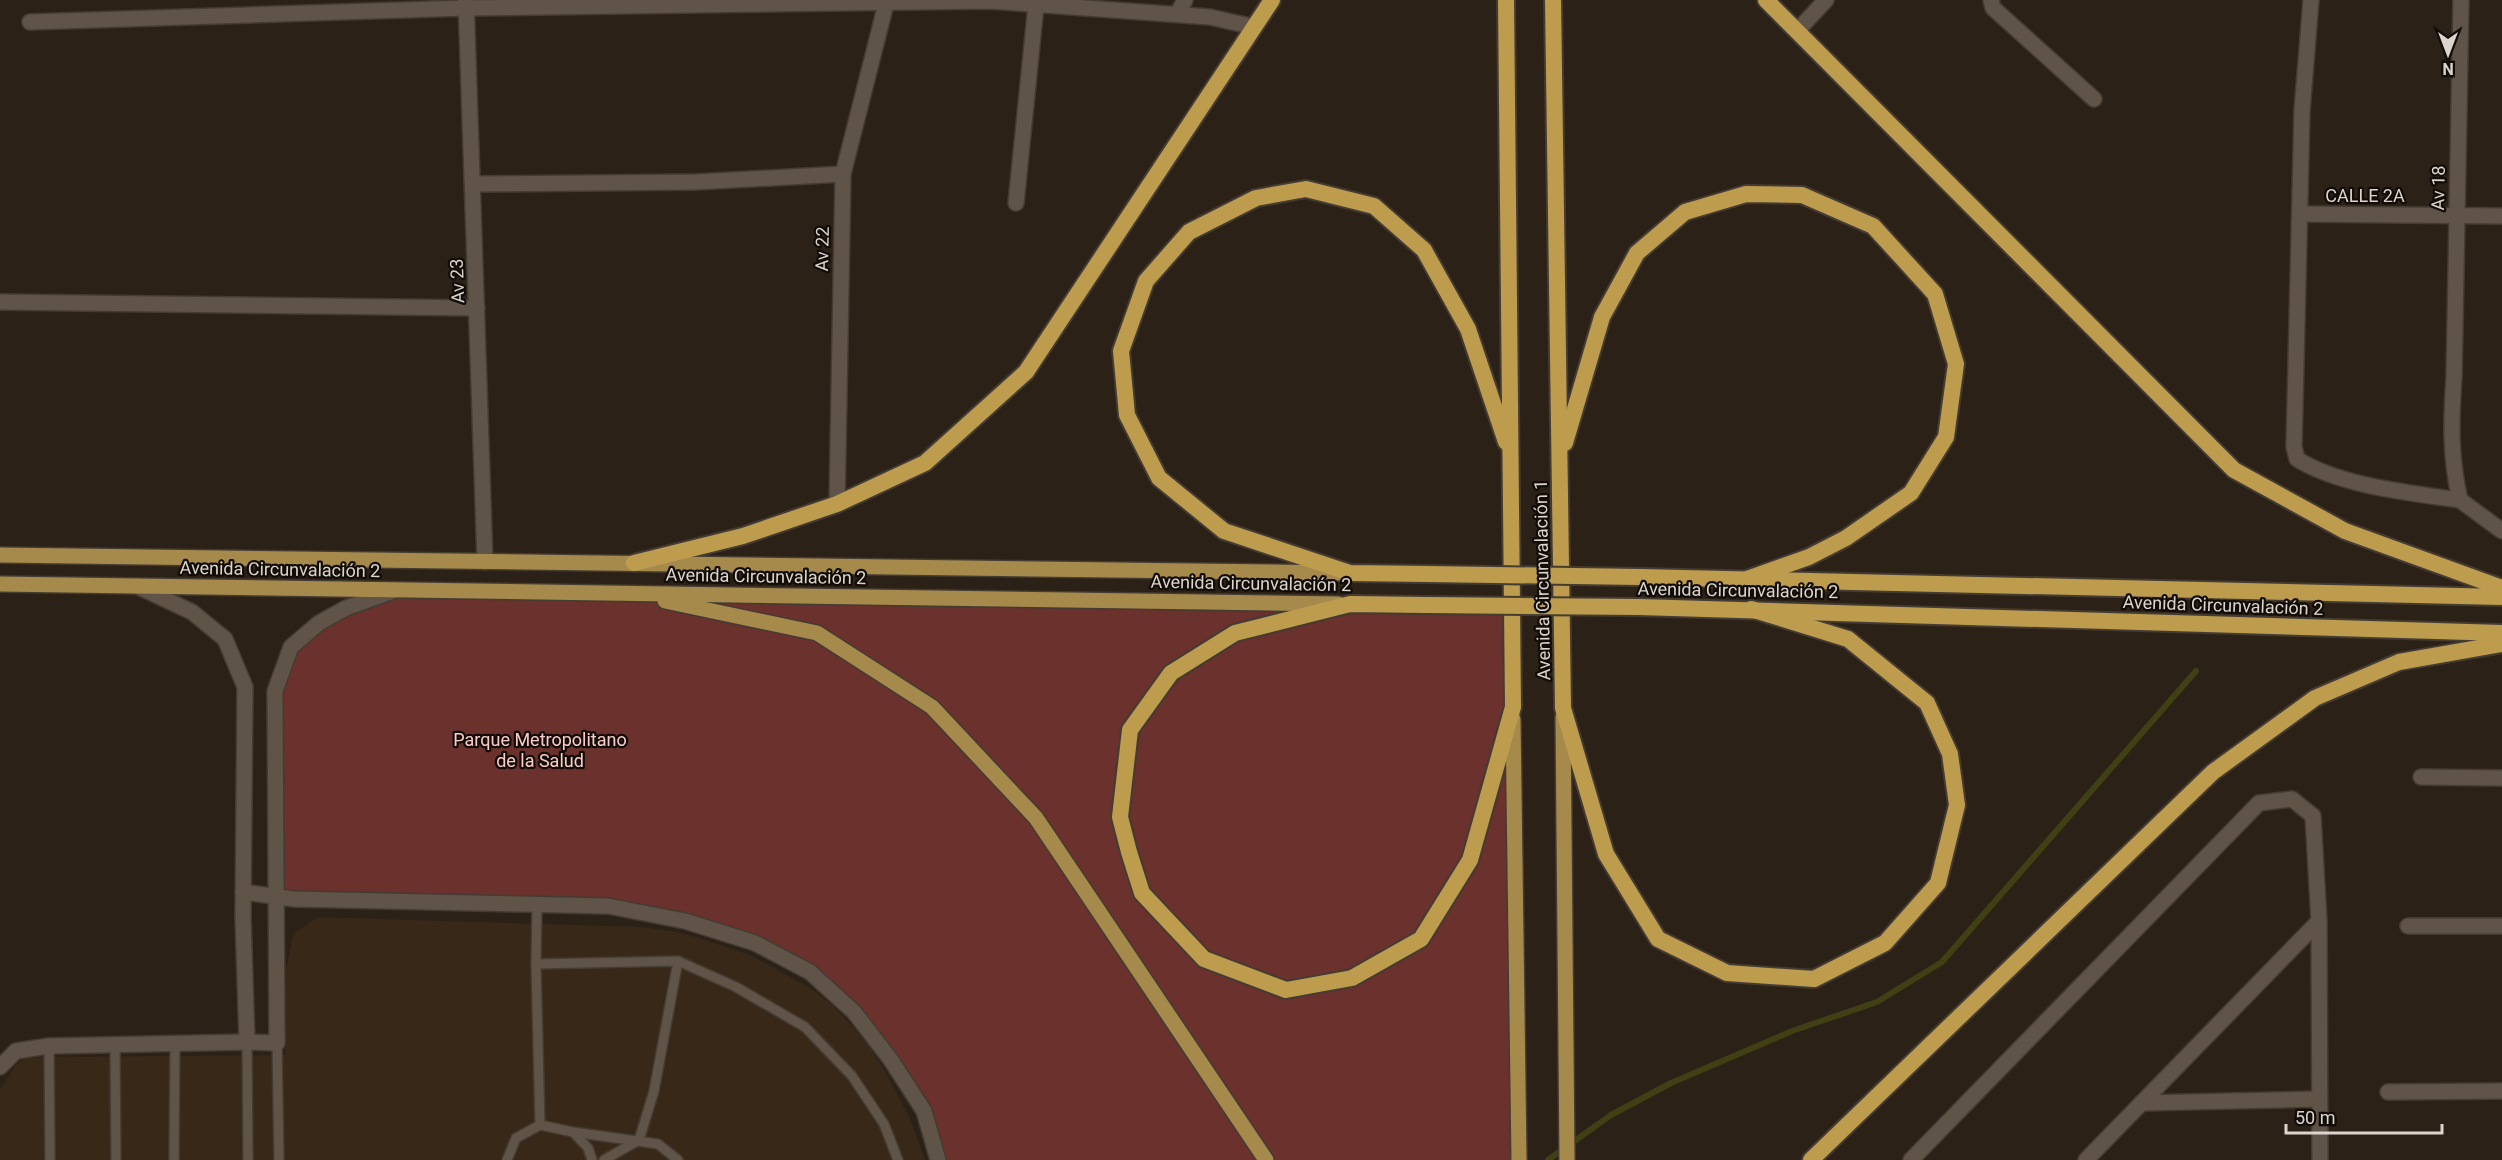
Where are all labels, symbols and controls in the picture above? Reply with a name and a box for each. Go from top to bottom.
north arrow [2418,24,2478,84]
text: N [2442,59,2454,78]
street label: Av 18 [2427,165,2449,211]
street label: CALLE 2A [2325,185,2405,206]
street label: Av 22 [811,226,833,272]
street label: Av 23 [446,258,468,304]
street label: Avenida Circunvalación 1 [1530,480,1554,680]
street label: Avenida Circunvalación 2 [180,557,380,581]
street label: Avenida Circunvalación 2 [666,564,866,588]
street label: Avenida Circunvalación 2 [1151,571,1351,595]
street label: Avenida Circunvalación 2 [1638,578,1838,602]
street label: Avenida Circunvalación 2 [2122,591,2324,619]
park label: Parque Metropolitano de la Salud [453,729,627,771]
scale bar [2286,1097,2442,1135]
text: 50 m [2295,1107,2335,1128]

